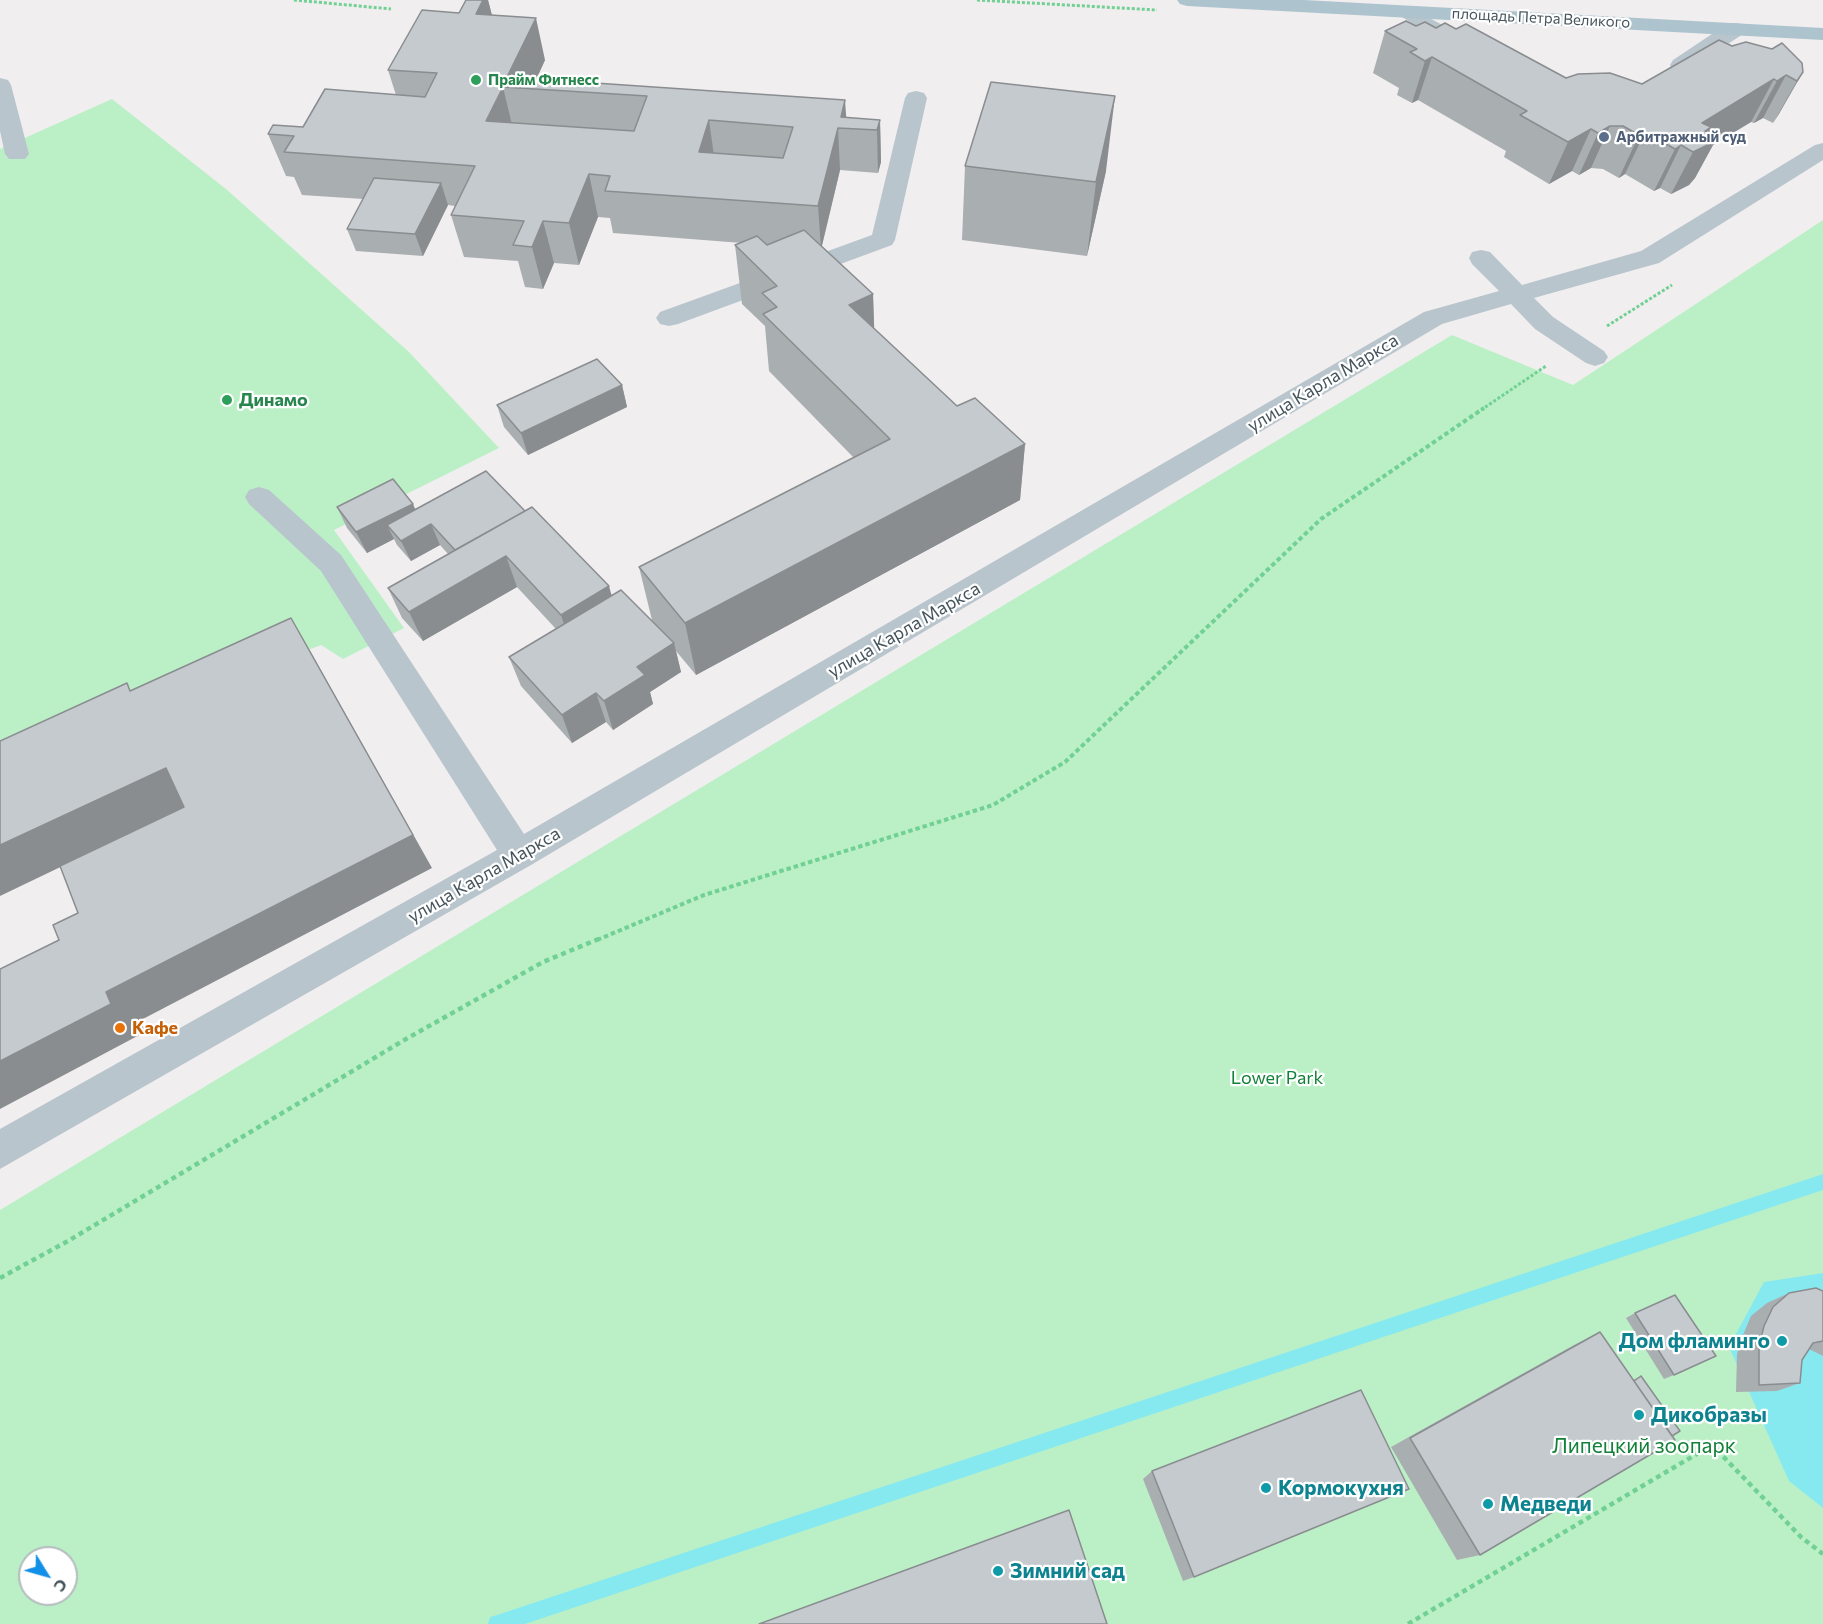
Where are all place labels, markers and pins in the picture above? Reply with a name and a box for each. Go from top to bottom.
place label: Прайм Фитнесс [488,71,599,89]
marker: Прайм Фитнесс [469,73,483,87]
place label: Арбитражный суд [1616,128,1746,146]
marker: Арбитражный суд [1597,130,1611,144]
place label: Динамо [239,389,308,411]
marker: Динамо [220,393,234,407]
place label: Кафе [132,1017,178,1039]
marker: Кафе [113,1021,127,1035]
place label: Дом фламинго [1619,1328,1770,1354]
marker: Дом фламинго [1775,1334,1789,1348]
place label: Дикобразы [1651,1402,1767,1428]
marker: Дикобразы [1632,1408,1646,1422]
place label: Кормокухня [1278,1475,1404,1501]
marker: Кормокухня [1259,1481,1273,1495]
place label: Медведи [1500,1491,1592,1517]
marker: Медведи [1481,1497,1495,1511]
place label: Зимний сад [1010,1558,1125,1584]
marker: Зимний сад [991,1564,1005,1578]

